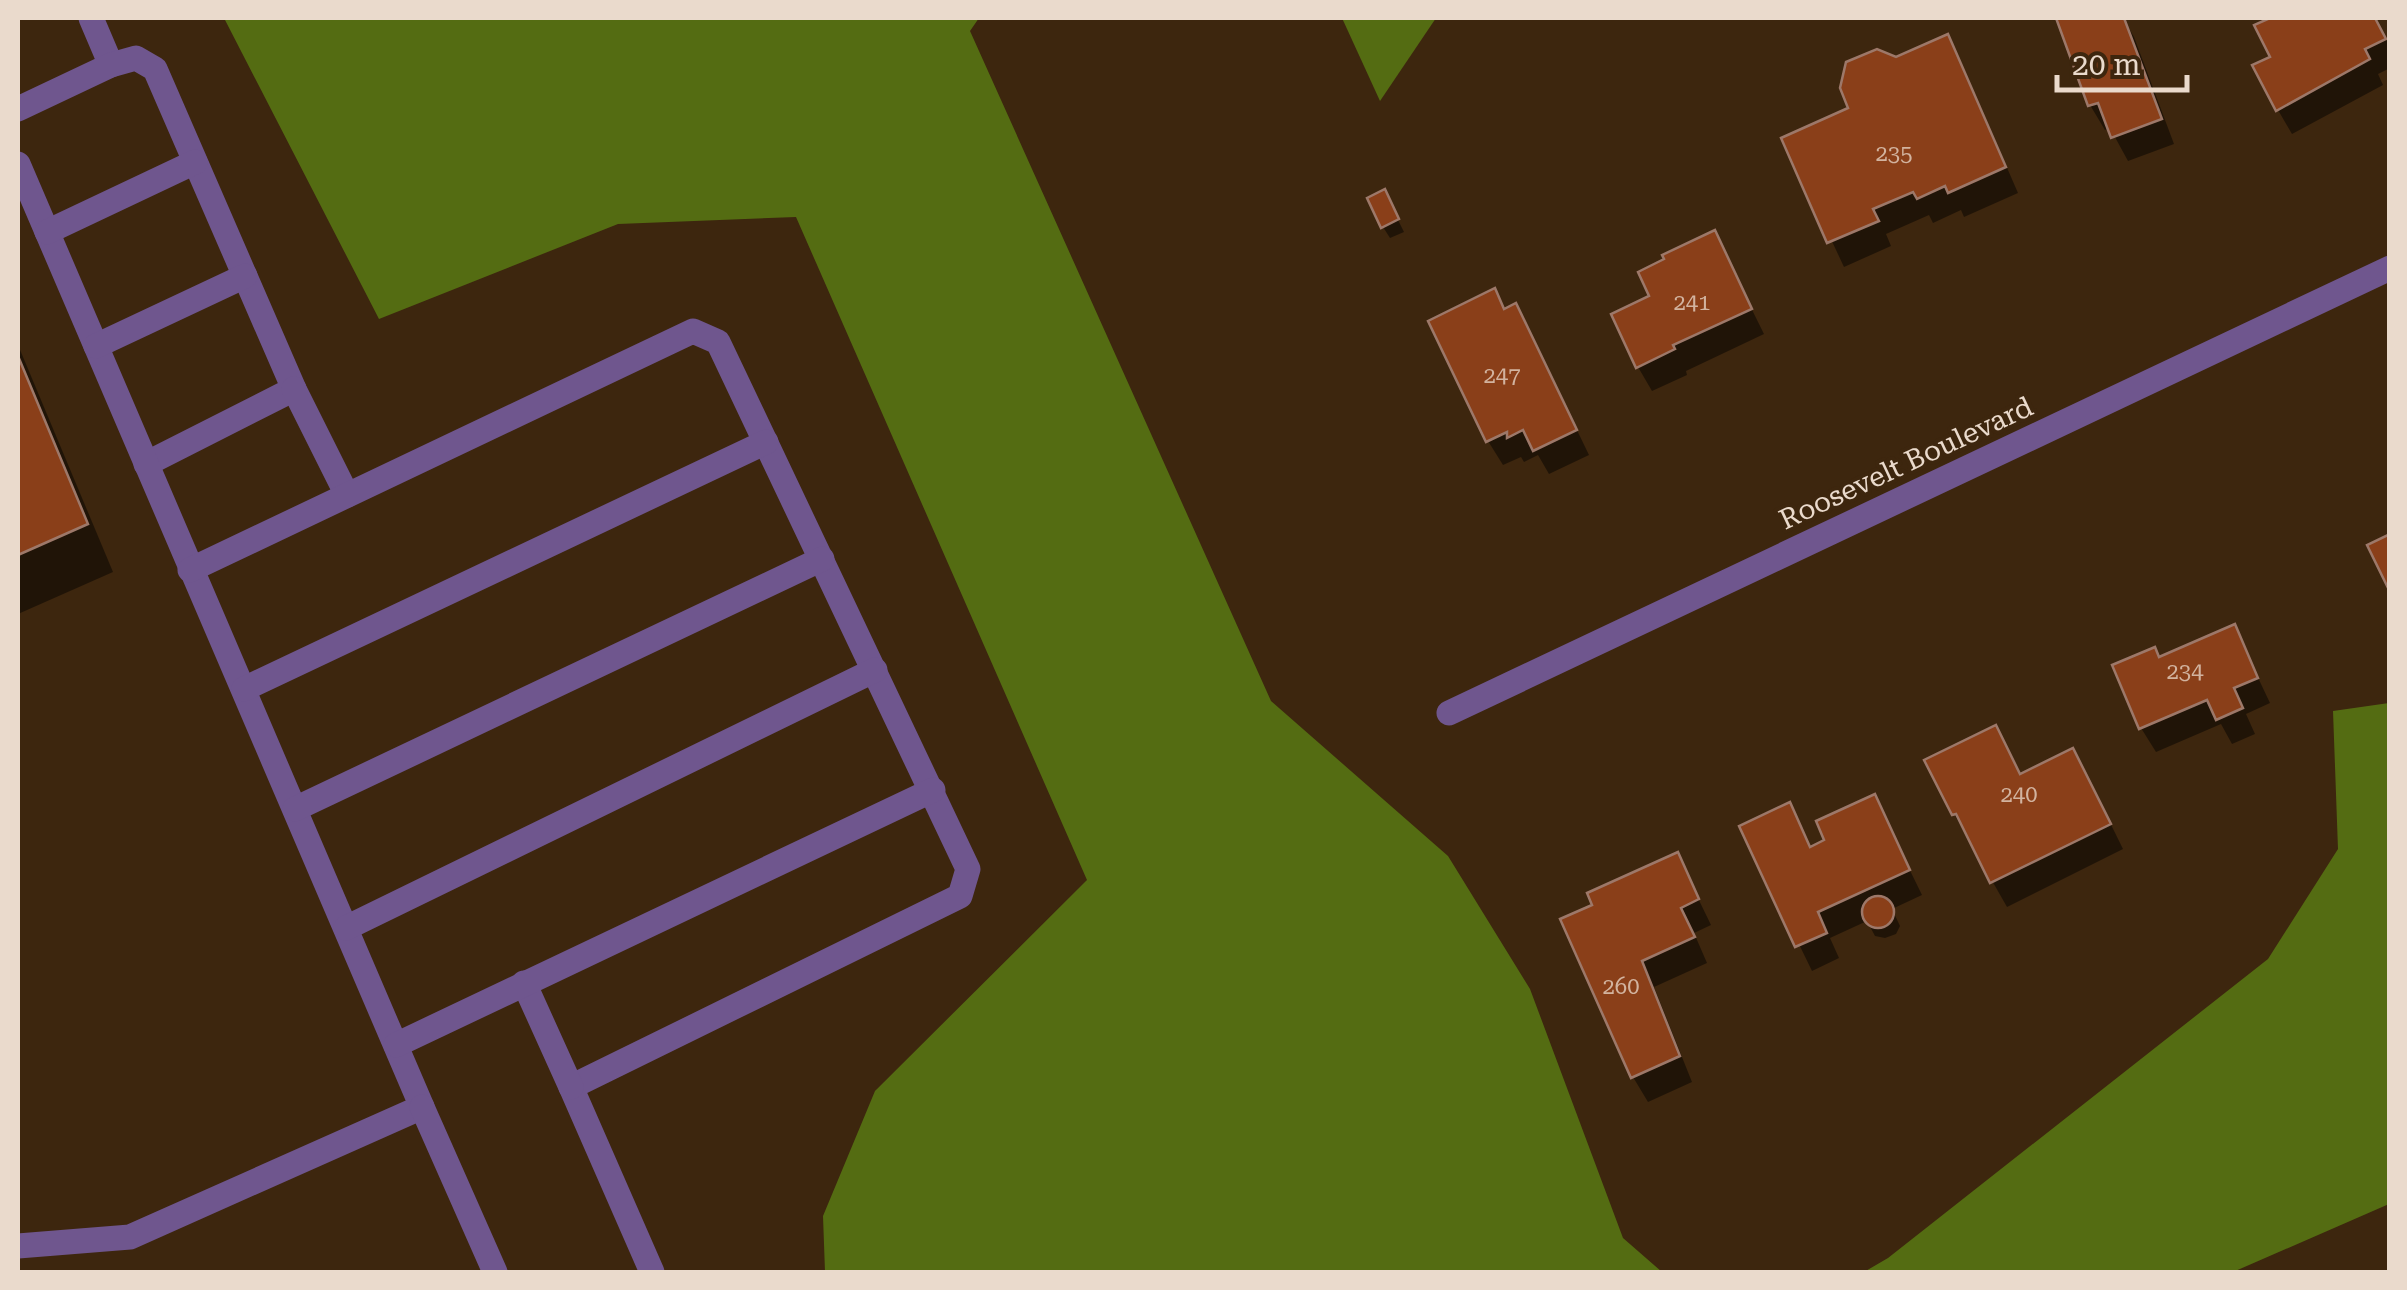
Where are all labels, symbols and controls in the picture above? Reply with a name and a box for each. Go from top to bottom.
scale bar [2057,30,2187,92]
text: 20 m [2072,47,2141,82]
house number: 235 [1876,141,1912,166]
house number: 241 [1674,290,1710,315]
house number: 247 [1484,363,1520,388]
street label: Roosevelt Boulevard [1774,390,2038,536]
house number: 234 [2167,659,2204,684]
house number: 240 [2001,782,2037,807]
house number: 260 [1603,974,1639,999]

